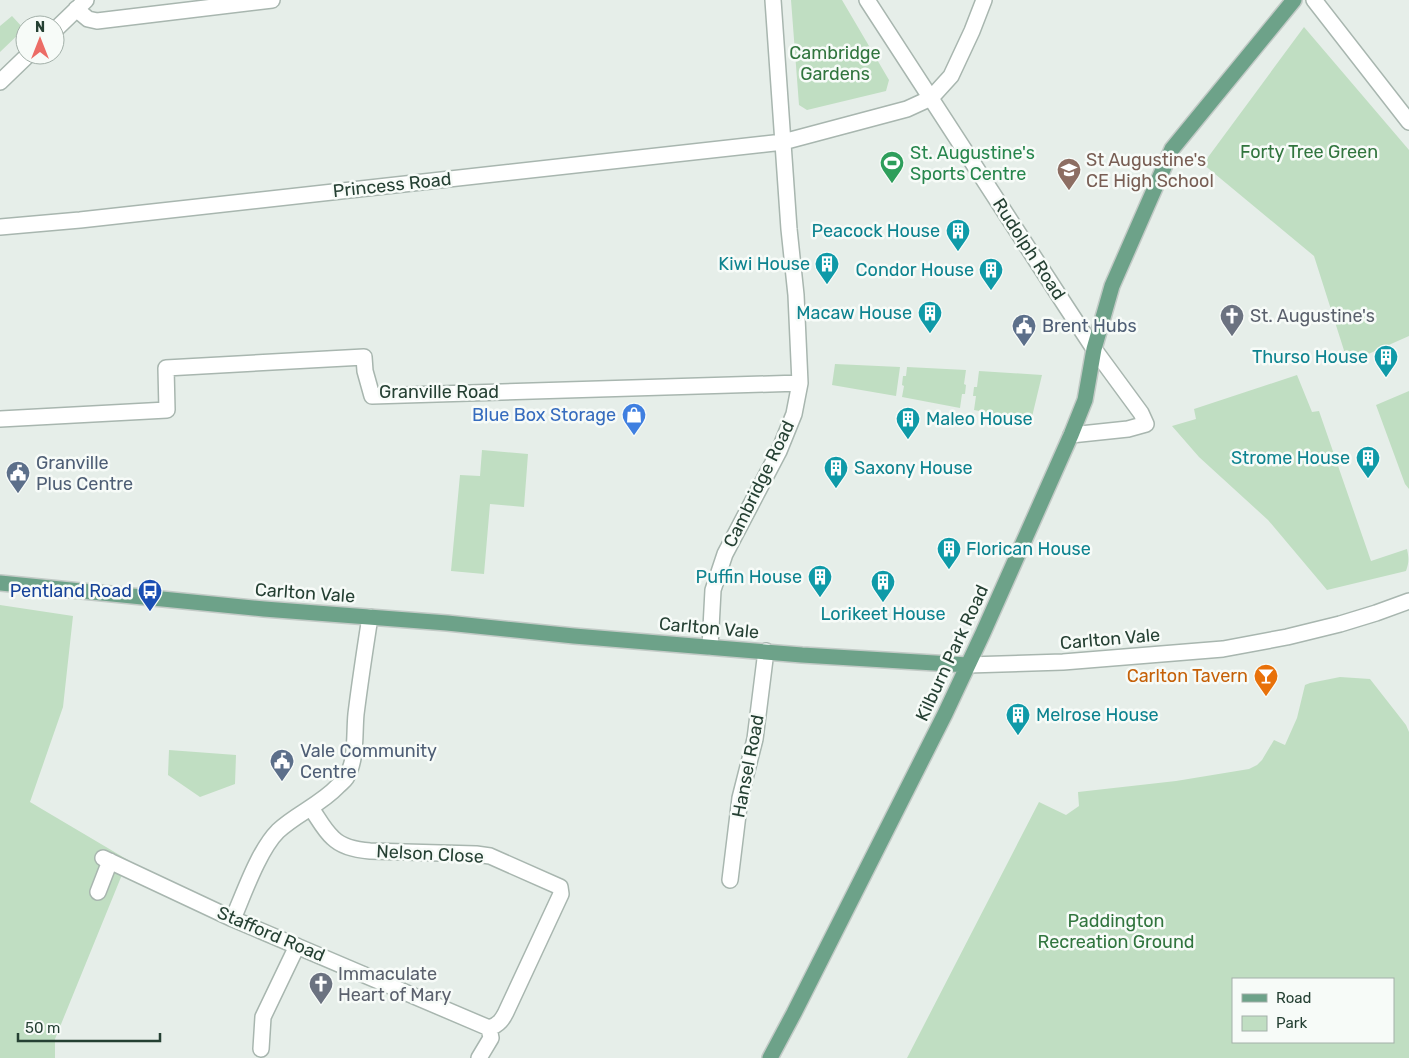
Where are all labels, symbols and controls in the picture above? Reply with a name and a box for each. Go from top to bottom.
north arrow [15,15,65,65]
text: N [35,19,45,36]
park label: Cambridge Gardens [789,42,881,85]
park label: Forty Tree Green [1240,141,1378,163]
place label: St. Augustine's Sports Centre [910,142,1035,185]
place label: St Augustine's CE High School [1086,149,1214,192]
sports icon: St. Augustine's Sports Centre [879,150,905,184]
school or university icon: St Augustine's CE High School [1056,157,1082,191]
street label: Princess Road [332,168,452,202]
street label: Rudolph Road [988,194,1070,304]
building icon: Peacock House [945,218,971,252]
place label: Peacock House [812,220,940,242]
building icon: Kiwi House [814,251,840,285]
place label: Kiwi House [718,253,810,275]
building icon: Condor House [978,257,1004,291]
place label: Condor House [856,259,974,281]
building icon: Macaw House [917,300,943,334]
place label: Macaw House [796,302,912,324]
church icon: St. Augustine's [1219,303,1245,337]
place label: St. Augustine's [1250,305,1375,327]
public building icon: Brent Hubs [1011,313,1037,347]
place label: Brent Hubs [1042,315,1137,337]
building icon: Thurso House [1373,344,1399,378]
place label: Thurso House [1252,346,1368,368]
street label: Granville Road [379,381,499,403]
shop icon: Blue Box Storage [621,402,647,436]
place label: Blue Box Storage [472,404,616,426]
building icon: Maleo House [895,406,921,440]
place label: Maleo House [926,408,1033,430]
street label: Cambridge Road [719,417,799,551]
building icon: Strome House [1355,445,1381,479]
place label: Strome House [1231,447,1350,469]
place label: Granville Plus Centre [36,452,133,495]
building icon: Saxony House [823,455,849,489]
place label: Saxony House [854,457,973,479]
public building icon: Granville Plus Centre [5,460,31,494]
building icon: Florican House [936,536,962,570]
place label: Florican House [966,538,1091,560]
building icon: Puffin House [807,564,833,598]
place label: Puffin House [696,566,802,588]
building icon: Lorikeet House [870,569,896,603]
bus stop icon: Pentland Road [137,578,163,612]
street label: Carlton Vale [254,579,356,607]
place label: Pentland Road [10,580,132,602]
street label: Kilburn Park Road [911,581,993,725]
place label: Lorikeet House [820,603,946,625]
street label: Carlton Vale [658,613,760,643]
street label: Carlton Vale [1059,624,1161,654]
bar icon: Carlton Tavern [1253,663,1279,697]
place label: Carlton Tavern [1127,665,1248,687]
building icon: Melrose House [1005,702,1031,736]
place label: Melrose House [1036,704,1159,726]
street label: Hansel Road [727,713,769,819]
place label: Vale Community Centre [300,740,437,783]
public building icon: Vale Community Centre [269,748,295,782]
street label: Nelson Close [376,840,484,868]
street label: Stafford Road [214,901,328,967]
park label: Paddington Recreation Ground [1037,910,1195,953]
place label: Immaculate Heart of Mary [338,963,451,1006]
church icon: Immaculate Heart of Mary [308,971,334,1005]
legend [1232,978,1394,1043]
text: Road [1276,989,1312,1007]
scale bar [18,1010,160,1042]
text: Park [1276,1014,1307,1032]
text: 50 m [25,1019,60,1037]

